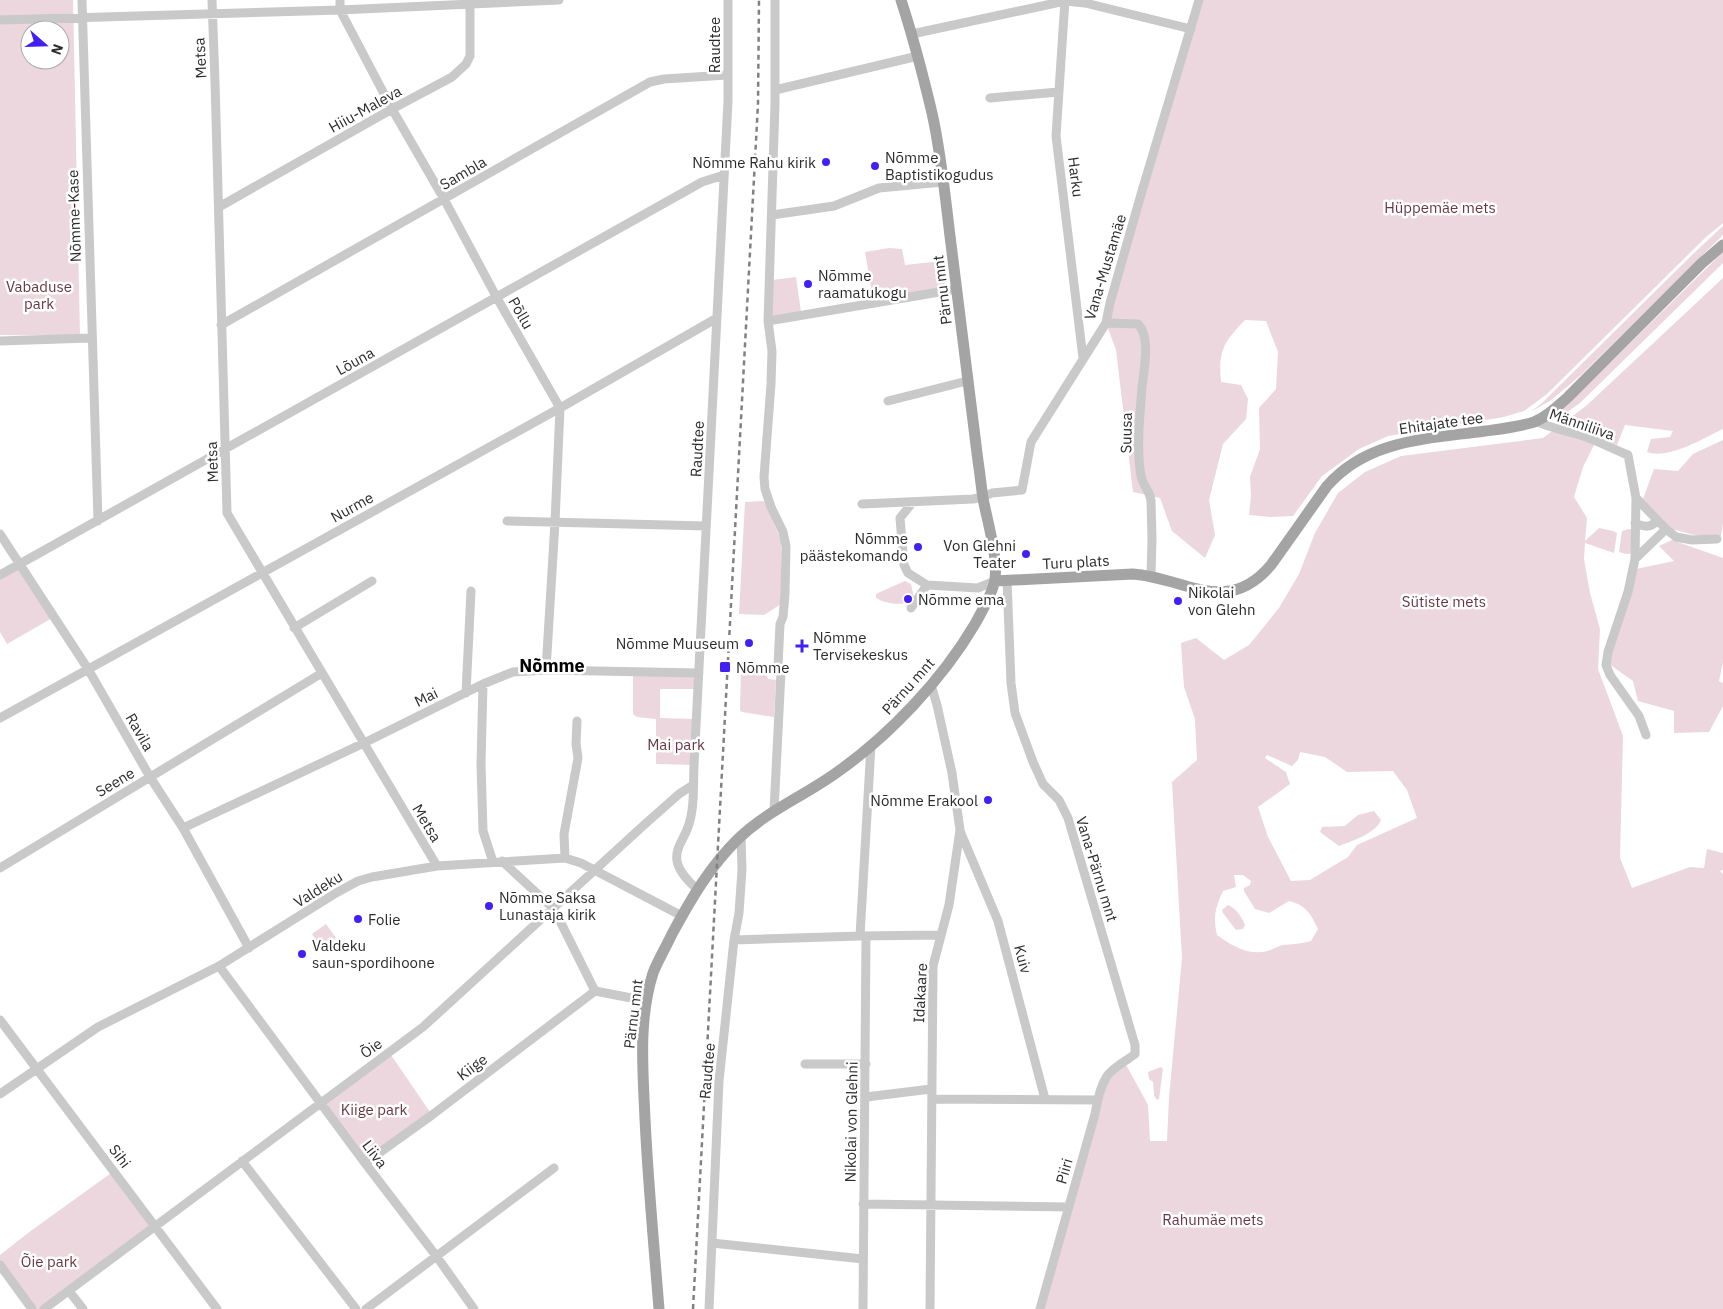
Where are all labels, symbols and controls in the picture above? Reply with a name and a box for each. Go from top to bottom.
street label: Raudtee [705,17,724,73]
north arrow [20,20,70,70]
street label: Metsa [189,37,211,79]
text: N [47,42,67,57]
street label: Hiiu-Maleva [325,81,405,137]
place label: Nõmme Baptistikogudus [885,148,994,184]
street label: Sambla [436,152,490,194]
place label: Nõmme Rahu kirik [692,153,816,172]
marker: Nõmme Rahu kirik [820,156,832,168]
street label: Harku [1064,156,1088,198]
marker: Nõmme Baptistikogudus [869,160,881,172]
street label: Nõmme-Kase [63,169,85,263]
park label: Hüppemäe mets [1384,198,1496,217]
street label: Vana-Mustamäe [1080,212,1130,322]
street label: Pärnu mnt [928,254,956,326]
place label: Nõmme raamatukogu [818,266,907,302]
park label: Vabaduse park [6,277,72,313]
marker: Nõmme raamatukogu [802,278,814,290]
street label: Põllu [504,294,538,332]
street label: Lõuna [333,343,377,379]
street label: Männiliiva [1547,404,1617,444]
street label: Ehitajate tee [1398,408,1484,438]
street label: Suusa [1116,412,1136,454]
street label: Raudtee [686,420,708,478]
street label: Metsa [202,441,222,483]
street label: Nurme [327,488,377,526]
place label: Nõmme päästekomando [800,529,908,565]
place label: Von Glehni Teater [943,536,1016,572]
marker: Nõmme päästekomando [912,541,924,553]
marker: Von Glehni Teater [1020,548,1032,560]
street label: Turu plats [1042,551,1110,573]
place label: Nikolai von Glehn [1188,583,1256,619]
place label: Nõmme ema [918,590,1004,609]
park label: Sütiste mets [1402,592,1486,611]
marker: Nõmme ema [902,593,914,605]
marker: Nikolai von Glehn [1172,595,1184,607]
place label: Nõmme Tervisekeskus [813,628,908,664]
place label: Nõmme Muuseum [616,634,739,653]
marker: Nõmme Muuseum [743,637,755,649]
marker: Nõmme Tervisekeskus [795,639,809,653]
district label: Nõmme [519,654,585,677]
street label: Pärnu mnt [878,654,938,718]
place label: Nõmme [736,658,789,677]
marker: Nõmme [718,660,732,674]
street label: Mai [411,683,441,711]
street label: Ravila [122,710,158,754]
park label: Mai park [647,735,705,754]
street label: Seene [92,763,138,801]
place label: Nõmme Erakool [870,791,978,810]
marker: Nõmme Erakool [982,794,994,806]
street label: Metsa [408,801,446,845]
street label: Vana-Pärnu mnt [1072,814,1122,924]
street label: Valdeku [290,867,346,911]
place label: Nõmme Saksa Lunastaja kirik [499,888,596,924]
marker: Nõmme Saksa Lunastaja kirik [483,900,495,912]
place label: Folie [368,910,400,929]
marker: Folie [352,913,364,925]
place label: Valdeku saun-spordihoone [312,936,435,972]
street label: Kuiv [1010,943,1036,976]
marker: Valdeku saun-spordihoone [296,948,308,960]
street label: Idakaare [909,962,931,1024]
street label: Pärnu mnt [619,978,647,1050]
street label: Õie [356,1034,386,1062]
street label: Raudtee [695,1042,719,1100]
street label: Kiige [453,1049,491,1085]
street label: Nikolai von Glehni [840,1061,862,1183]
park label: Kiige park [341,1100,407,1119]
street label: Liiva [358,1136,392,1172]
street label: Sihi [105,1140,135,1172]
street label: Piiri [1051,1156,1077,1186]
park label: Rahumäe mets [1162,1210,1264,1229]
park label: Õie park [21,1252,77,1271]

